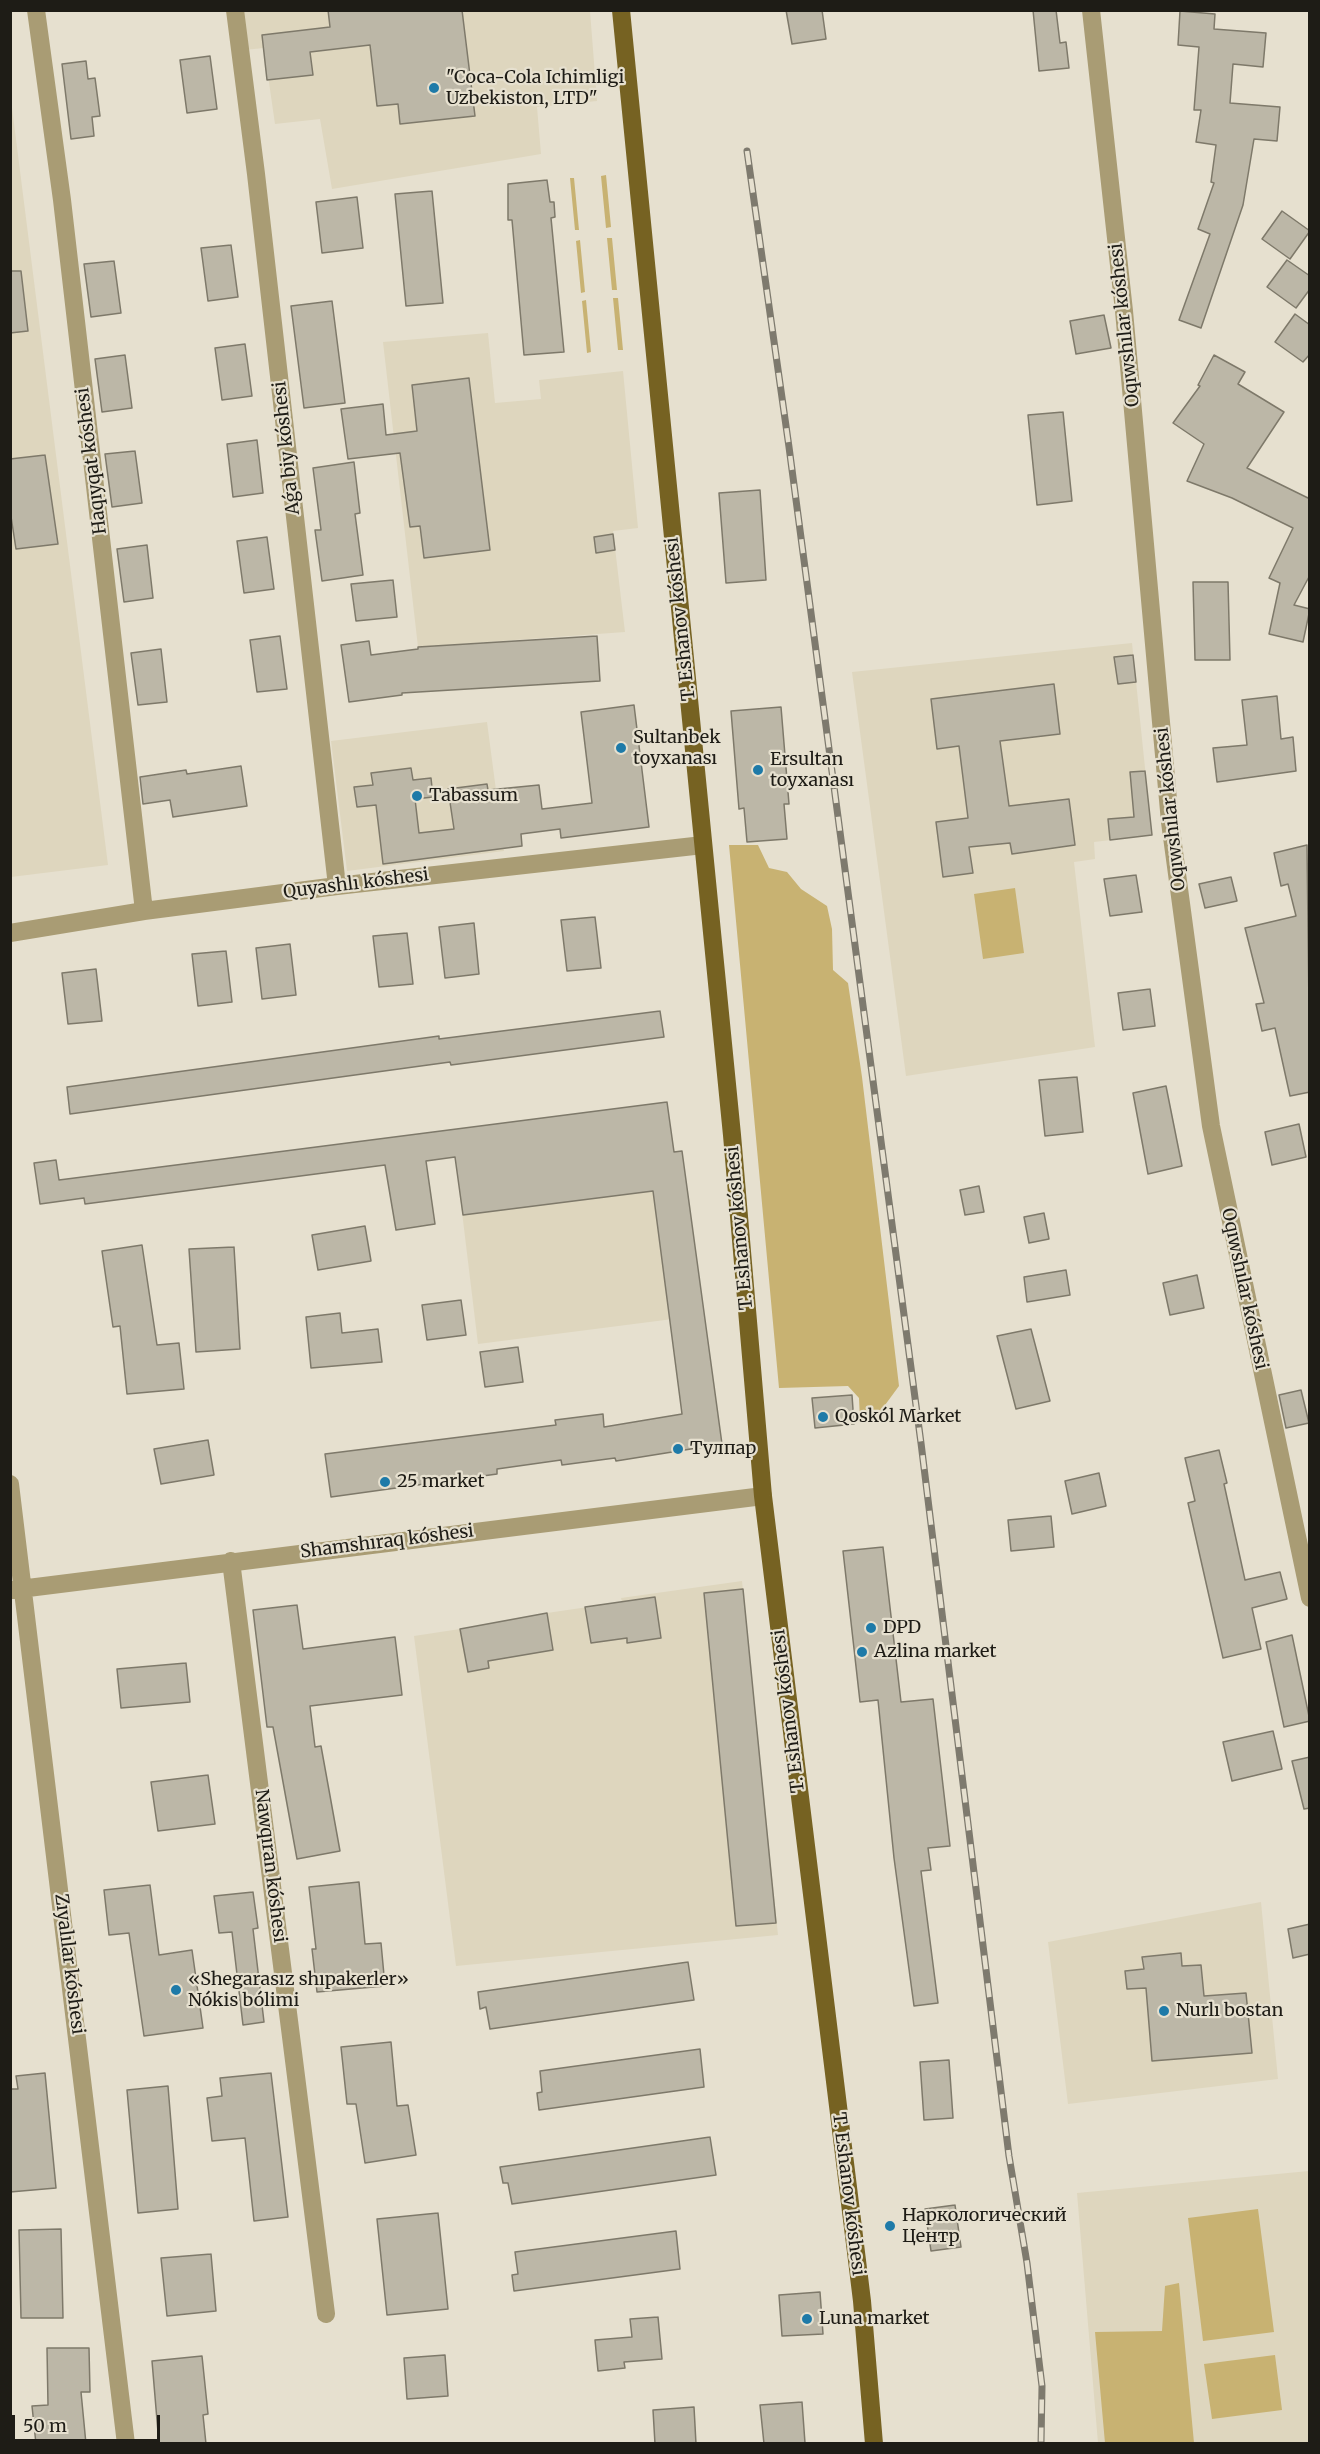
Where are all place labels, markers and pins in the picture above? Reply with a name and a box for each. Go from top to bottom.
place label: "Coca-Cola Ichimligi Uzbekiston, LTD" [446,67,624,110]
marker: "Coca-Cola Ichimligi Uzbekiston, LTD" [427,81,441,95]
place label: Sultanbek toyxanası [633,727,721,770]
marker: Sultanbek toyxanası [614,741,628,755]
place label: Ersultan toyxanası [770,749,854,792]
marker: Ersultan toyxanası [751,763,765,777]
place label: Tabassum [429,785,518,807]
marker: Tabassum [410,789,424,803]
place label: Qoskól Market [835,1406,961,1428]
marker: Qoskól Market [816,1410,830,1424]
place label: Тулпар [690,1438,756,1460]
marker: Тулпар [671,1442,685,1456]
place label: 25 market [397,1471,484,1493]
marker: 25 market [378,1475,392,1489]
place label: DPD [883,1617,921,1639]
marker: DPD [864,1621,878,1635]
place label: Azlina market [874,1641,997,1663]
marker: Azlina market [855,1645,869,1659]
place label: «Shegarasız shıpakerler» Nókis bólimi [188,1969,409,2012]
marker: «Shegarasız shıpakerler» Nókis bólimi [169,1983,183,1997]
place label: Nurlı bostan [1176,2000,1283,2022]
marker: Nurlı bostan [1157,2004,1171,2018]
place label: Наркологический Центр [902,2205,1067,2248]
marker: Наркологический Центр [883,2219,897,2233]
place label: Luna market [819,2308,930,2330]
marker: Luna market [800,2312,814,2326]

